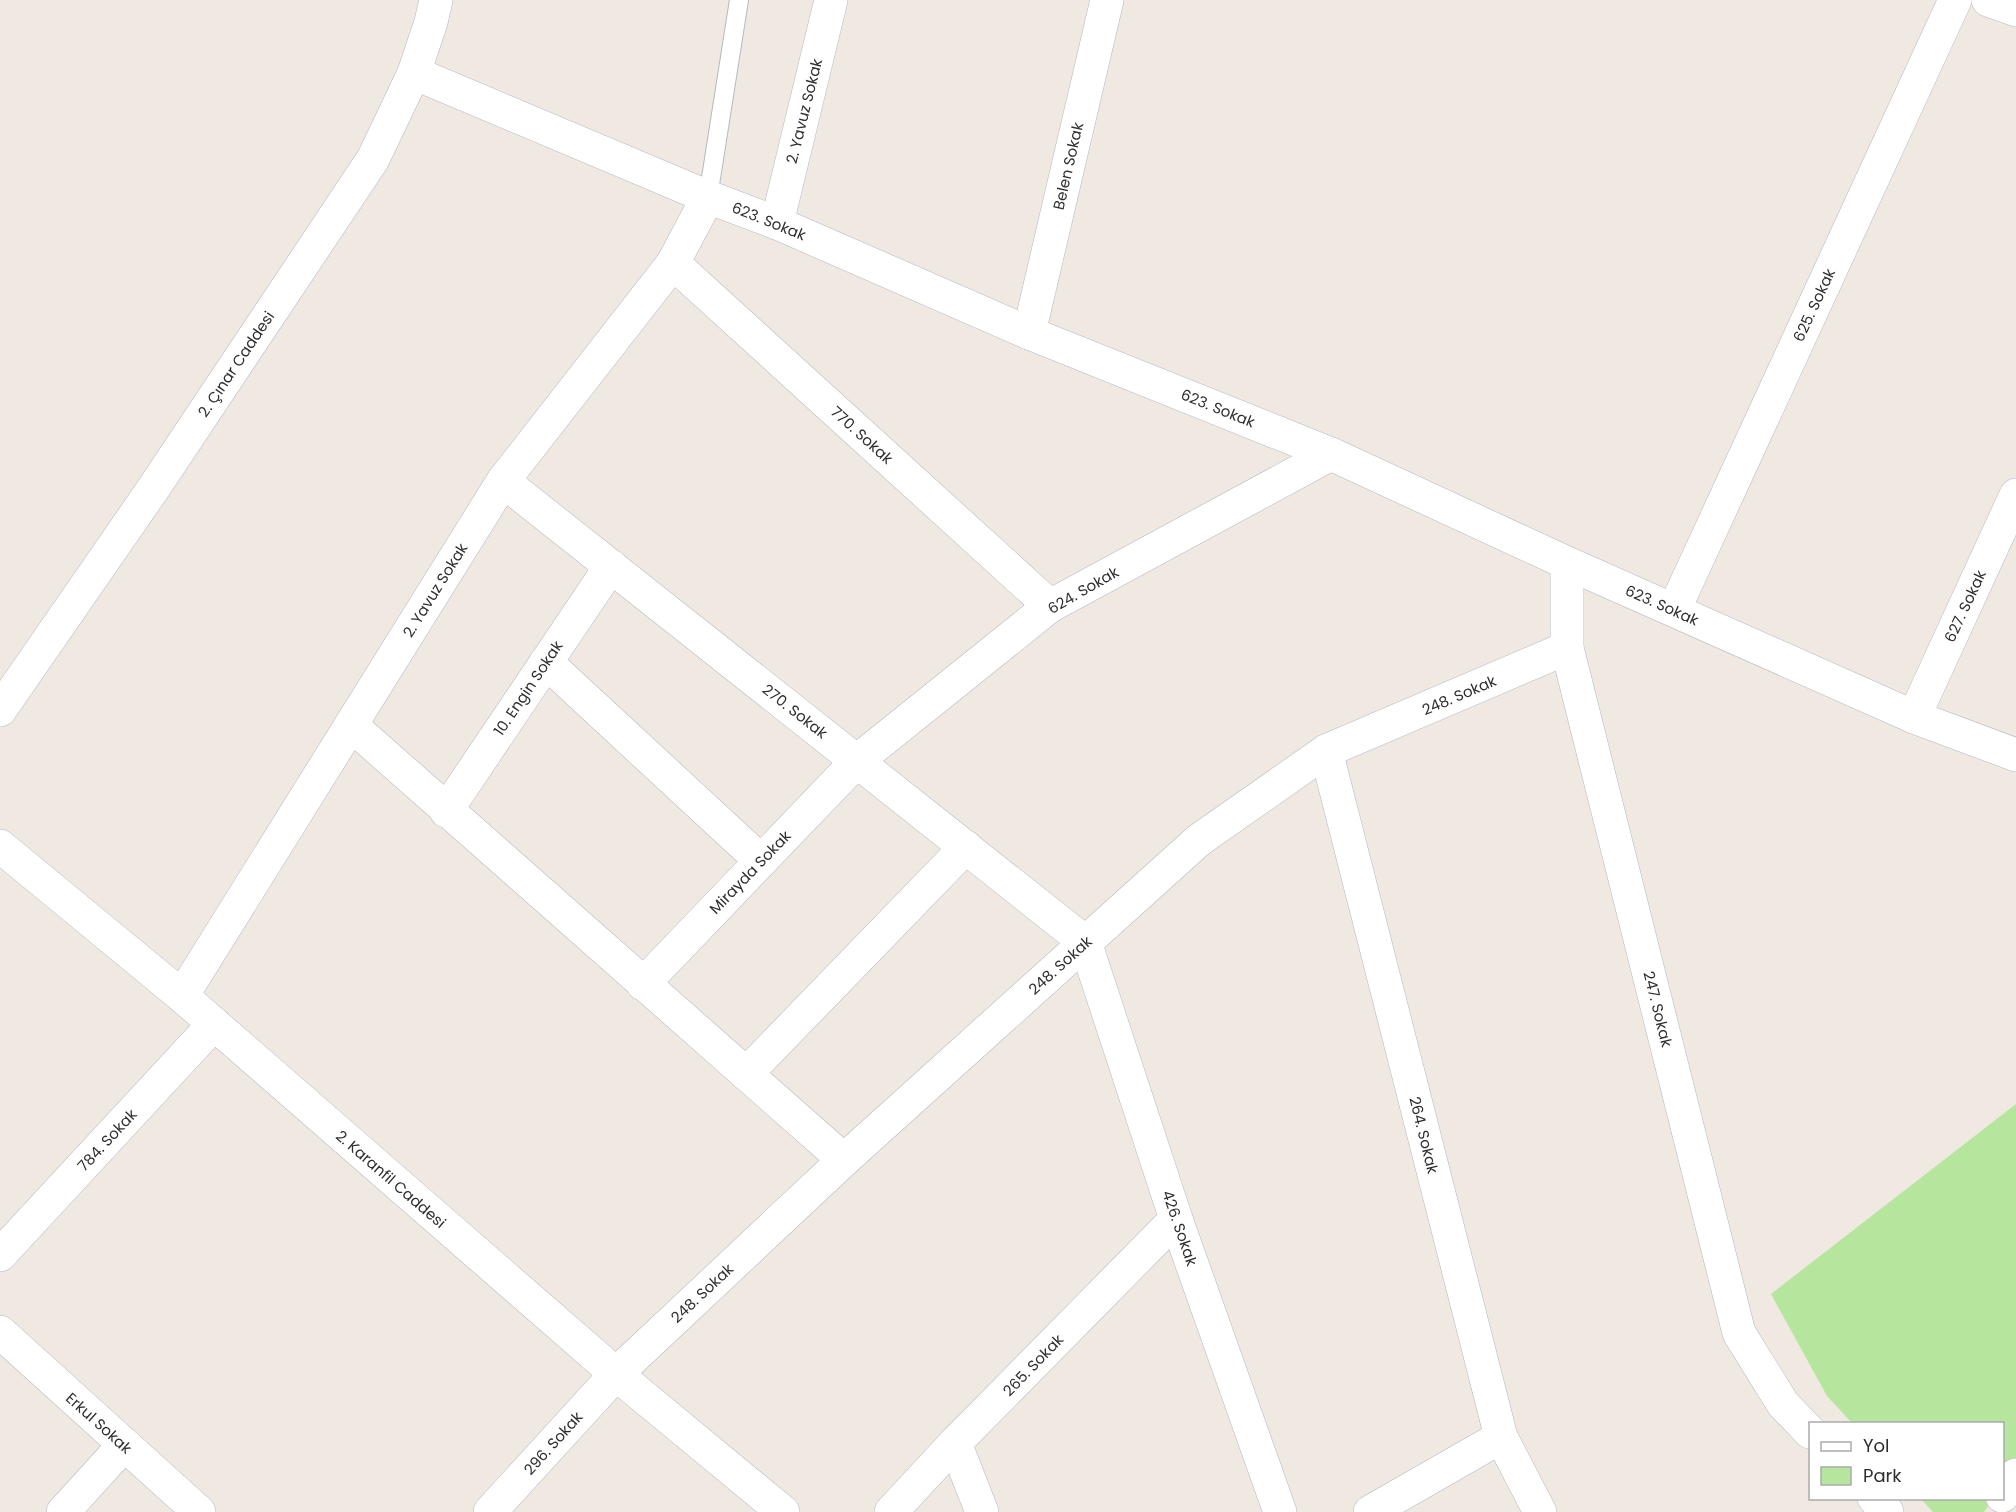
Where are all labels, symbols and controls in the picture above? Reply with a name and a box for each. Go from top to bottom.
street label: 2. Yavuz Sokak [781,56,827,166]
street label: Belen Sokak [1048,120,1088,212]
street label: 623. Sokak [729,197,809,245]
street label: 625. Sokak [1788,265,1840,345]
street label: 2. Çınar Caddesi [193,307,279,421]
street label: 623. Sokak [1178,384,1258,432]
street label: 770. Sokak [826,401,898,469]
street label: 2. Yavuz Sokak [398,539,473,641]
street label: 624. Sokak [1044,561,1123,619]
street label: 627. Sokak [1939,566,1991,646]
street label: 623. Sokak [1622,580,1702,631]
street label: 10. Engin Sokak [489,636,568,740]
street label: 248. Sokak [1419,670,1500,720]
street label: 270. Sokak [758,679,832,743]
street label: Mirayda Sokak [705,825,796,919]
street label: 248. Sokak [1024,931,1096,999]
street label: 247. Sokak [1638,969,1678,1049]
street label: 264. Sokak [1404,1094,1444,1176]
street label: 784. Sokak [73,1104,142,1176]
street label: 2. Karanfil Caddesi [332,1125,450,1233]
street label: 426. Sokak [1157,1187,1203,1269]
street label: 248. Sokak [666,1258,738,1328]
street label: 265. Sokak [998,1329,1068,1401]
street label: Erkul Sokak [61,1388,137,1459]
street label: 296. Sokak [519,1407,587,1479]
legend [1809,1422,2004,1500]
text: Yol [1863,1433,1889,1458]
text: Park [1863,1463,1902,1488]

